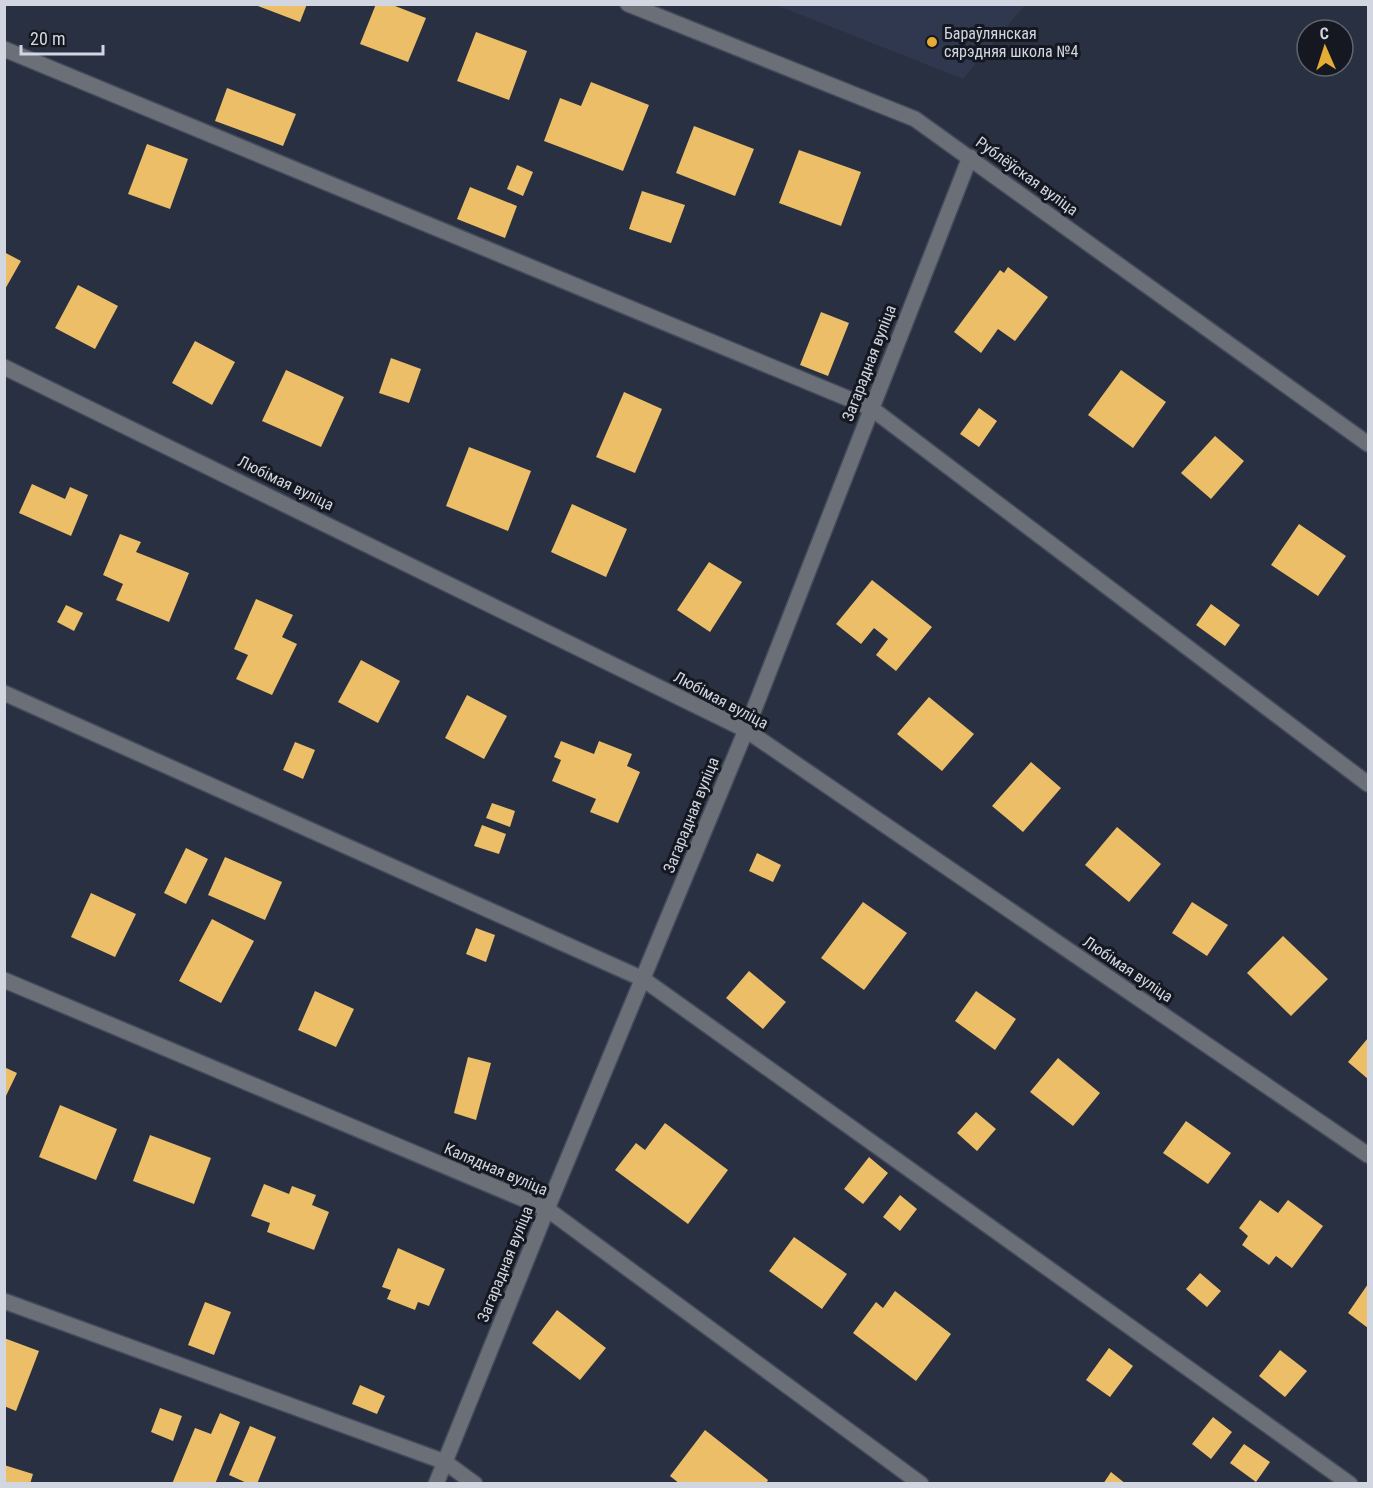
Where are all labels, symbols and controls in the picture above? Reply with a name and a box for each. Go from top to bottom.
scale bar [21,18,104,56]
north arrow [1295,18,1355,78]
place label: Бараўлянская сярэдняя школа №4 [944,24,1079,61]
text: С [1319,24,1329,43]
text: 20 m [30,28,65,49]
marker: Бараўлянская сярэдняя школа №4 [925,35,939,49]
street label: Рублёўская вуліца [972,132,1082,220]
street label: Загарадная вуліца [838,302,900,424]
street label: Любімая вуліца [235,452,337,514]
street label: Любімая вуліца [671,667,771,733]
street label: Загарадная вуліца [659,754,723,876]
street label: Любімая вуліца [1080,932,1176,1006]
street label: Калядная вуліца [441,1139,551,1199]
street label: Загарадная вуліца [473,1203,537,1325]

